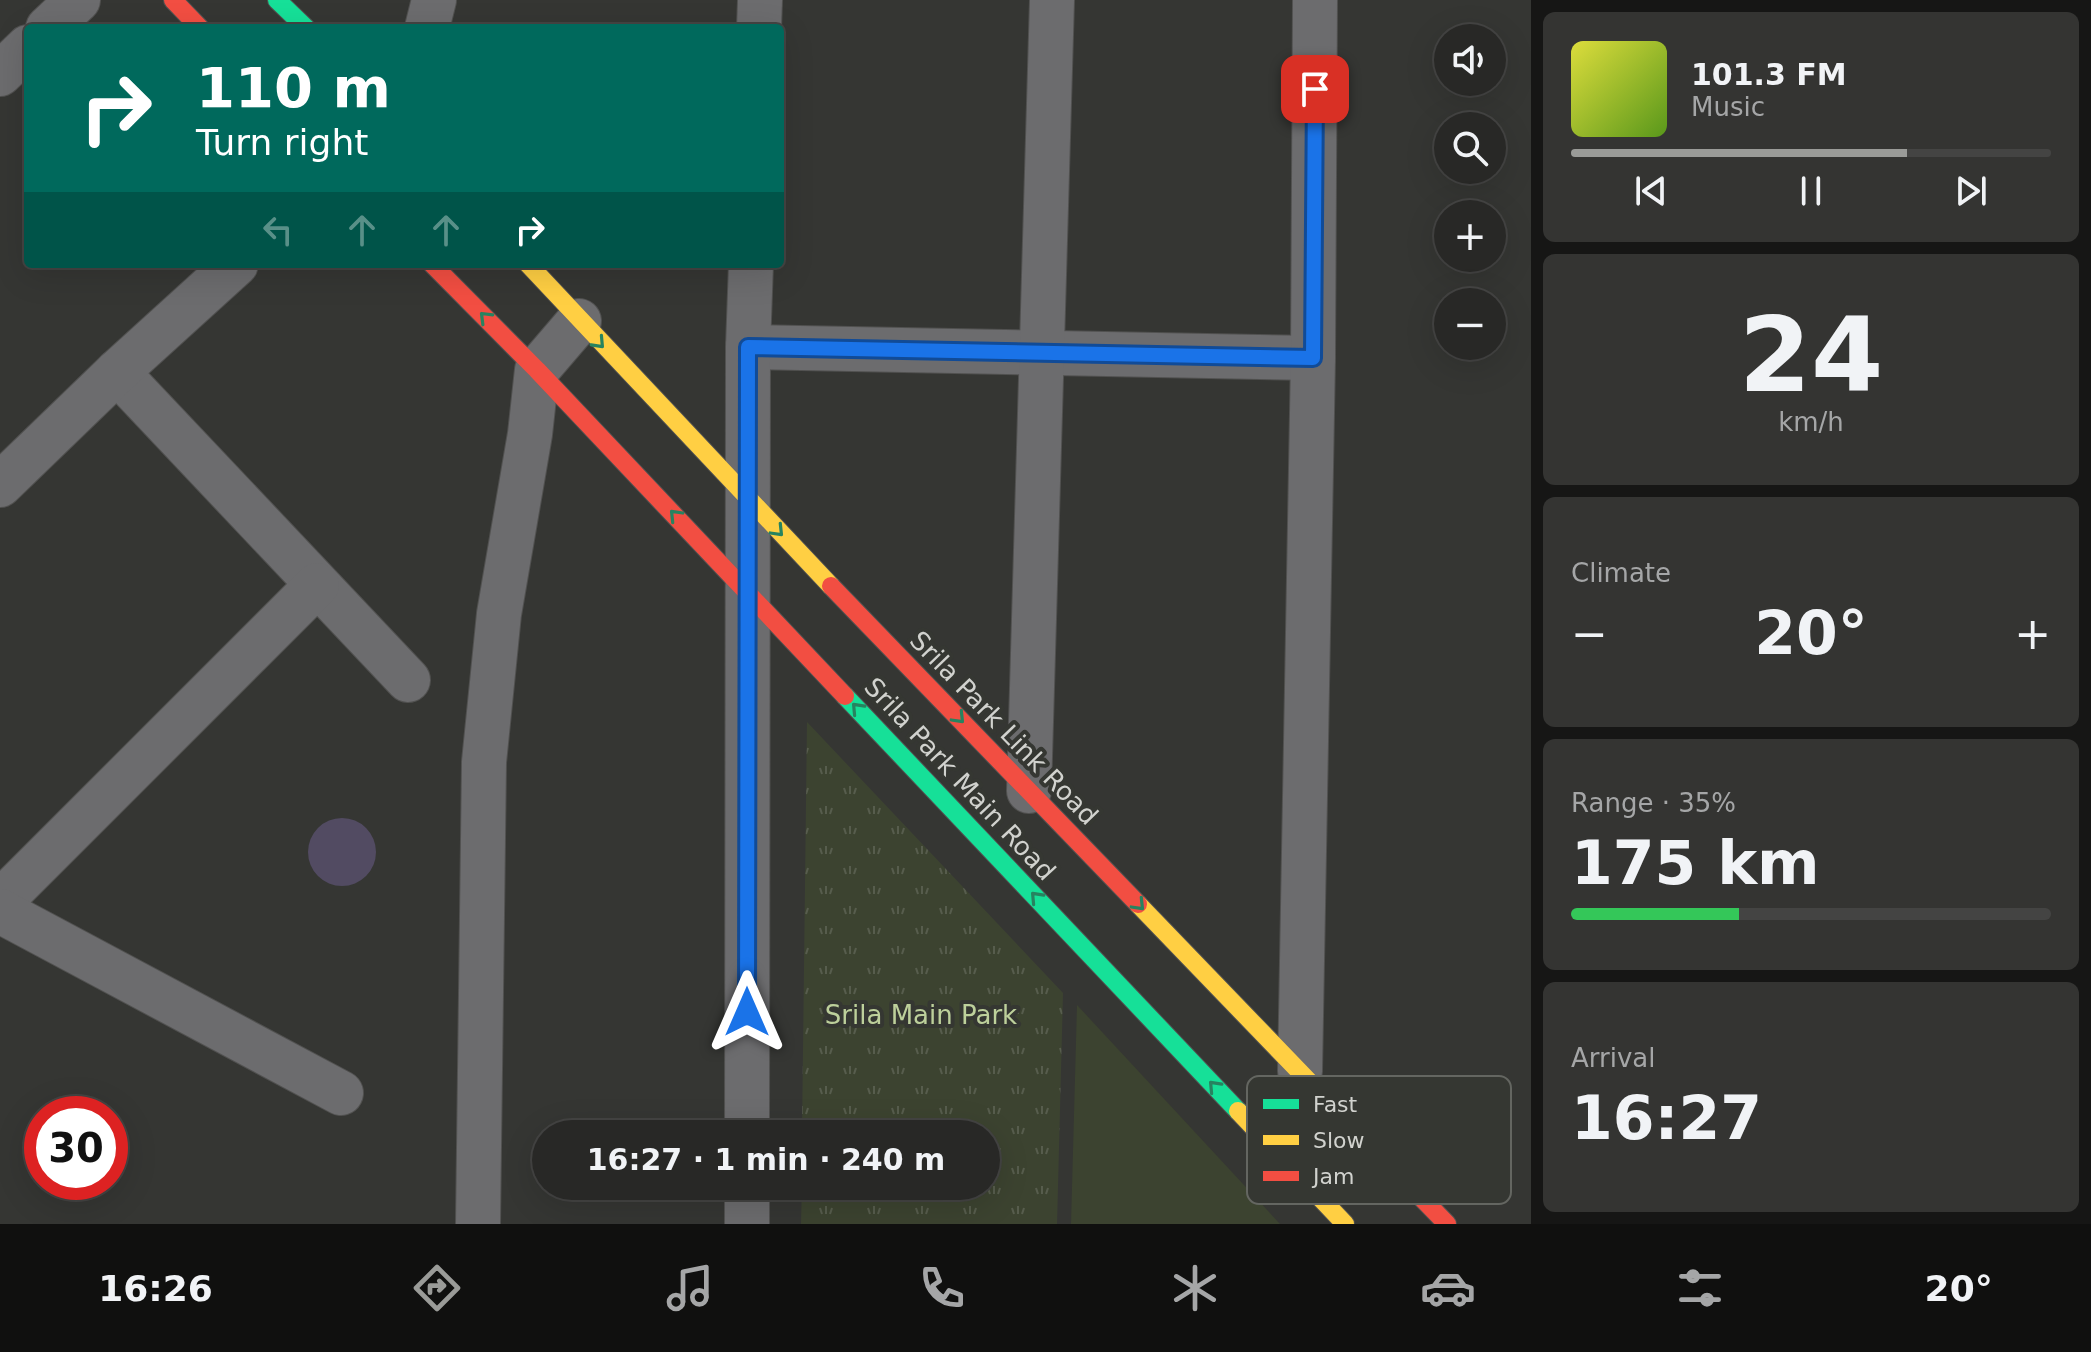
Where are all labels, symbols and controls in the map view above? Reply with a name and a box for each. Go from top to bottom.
map controls [1434,24,1506,360]
button: sound [1434,24,1506,96]
text: 110 m [196,55,391,120]
pin [1281,55,1349,123]
icon: right [64,56,168,160]
text: 101.3 FM [1691,57,1847,92]
icon: arrive [1293,67,1337,111]
text: Music [1691,92,1765,122]
button: search [1434,112,1506,184]
text: Turn right [196,122,368,163]
icon: previous [1629,169,1673,213]
icon: pause [1789,169,1833,213]
icon: next [1949,169,1993,213]
button: + [1434,200,1506,272]
icon: left [256,208,300,252]
icon: ahead [340,208,384,252]
icon: ahead [424,208,468,252]
icon: right [508,208,552,252]
button: − [1434,288,1506,360]
text: 24 [1739,294,1883,416]
one-way arrow [480,312,494,326]
one-way arrow [590,333,604,348]
text: km/h [1778,407,1844,437]
one-way arrow [669,510,684,524]
one-way arrow [769,522,784,536]
text: Climate [1571,558,1671,588]
text: 20° [1754,598,1868,668]
text: − [1571,608,1608,659]
text: + [2014,608,2051,659]
street label: Srila Park Link Road [904,625,1104,831]
street label: Srila Park Main Road [858,672,1062,886]
one-way arrow [852,703,866,717]
one-way arrow [950,709,964,723]
text: Range · 35% [1571,788,1736,818]
text: 175 km [1571,828,1820,898]
one-way arrow [1030,892,1045,906]
one-way arrow [1130,896,1145,910]
position arrow [705,970,789,1054]
park label: Srila Main Park [825,1000,1017,1030]
text: Arrival [1571,1043,1655,1073]
legend [1247,1076,1511,1204]
one-way arrow [1209,1081,1224,1095]
text: 16:27 [1571,1083,1762,1153]
text: Fast [1313,1092,1358,1117]
speed limit sign: 30 [24,1096,128,1200]
text: Slow [1313,1128,1365,1153]
text: 16:27 · 1 min · 240 m [587,1142,945,1177]
text: Jam [1311,1164,1354,1189]
icon: directions [409,1260,465,1316]
icon: music [662,1260,718,1316]
icon: phone [914,1260,970,1316]
icon: climate [1167,1260,1223,1316]
icon: car [1420,1260,1476,1316]
icon: filters [1672,1260,1728,1316]
text: 16:26 [98,1268,213,1309]
text: 20° [1925,1268,1993,1309]

